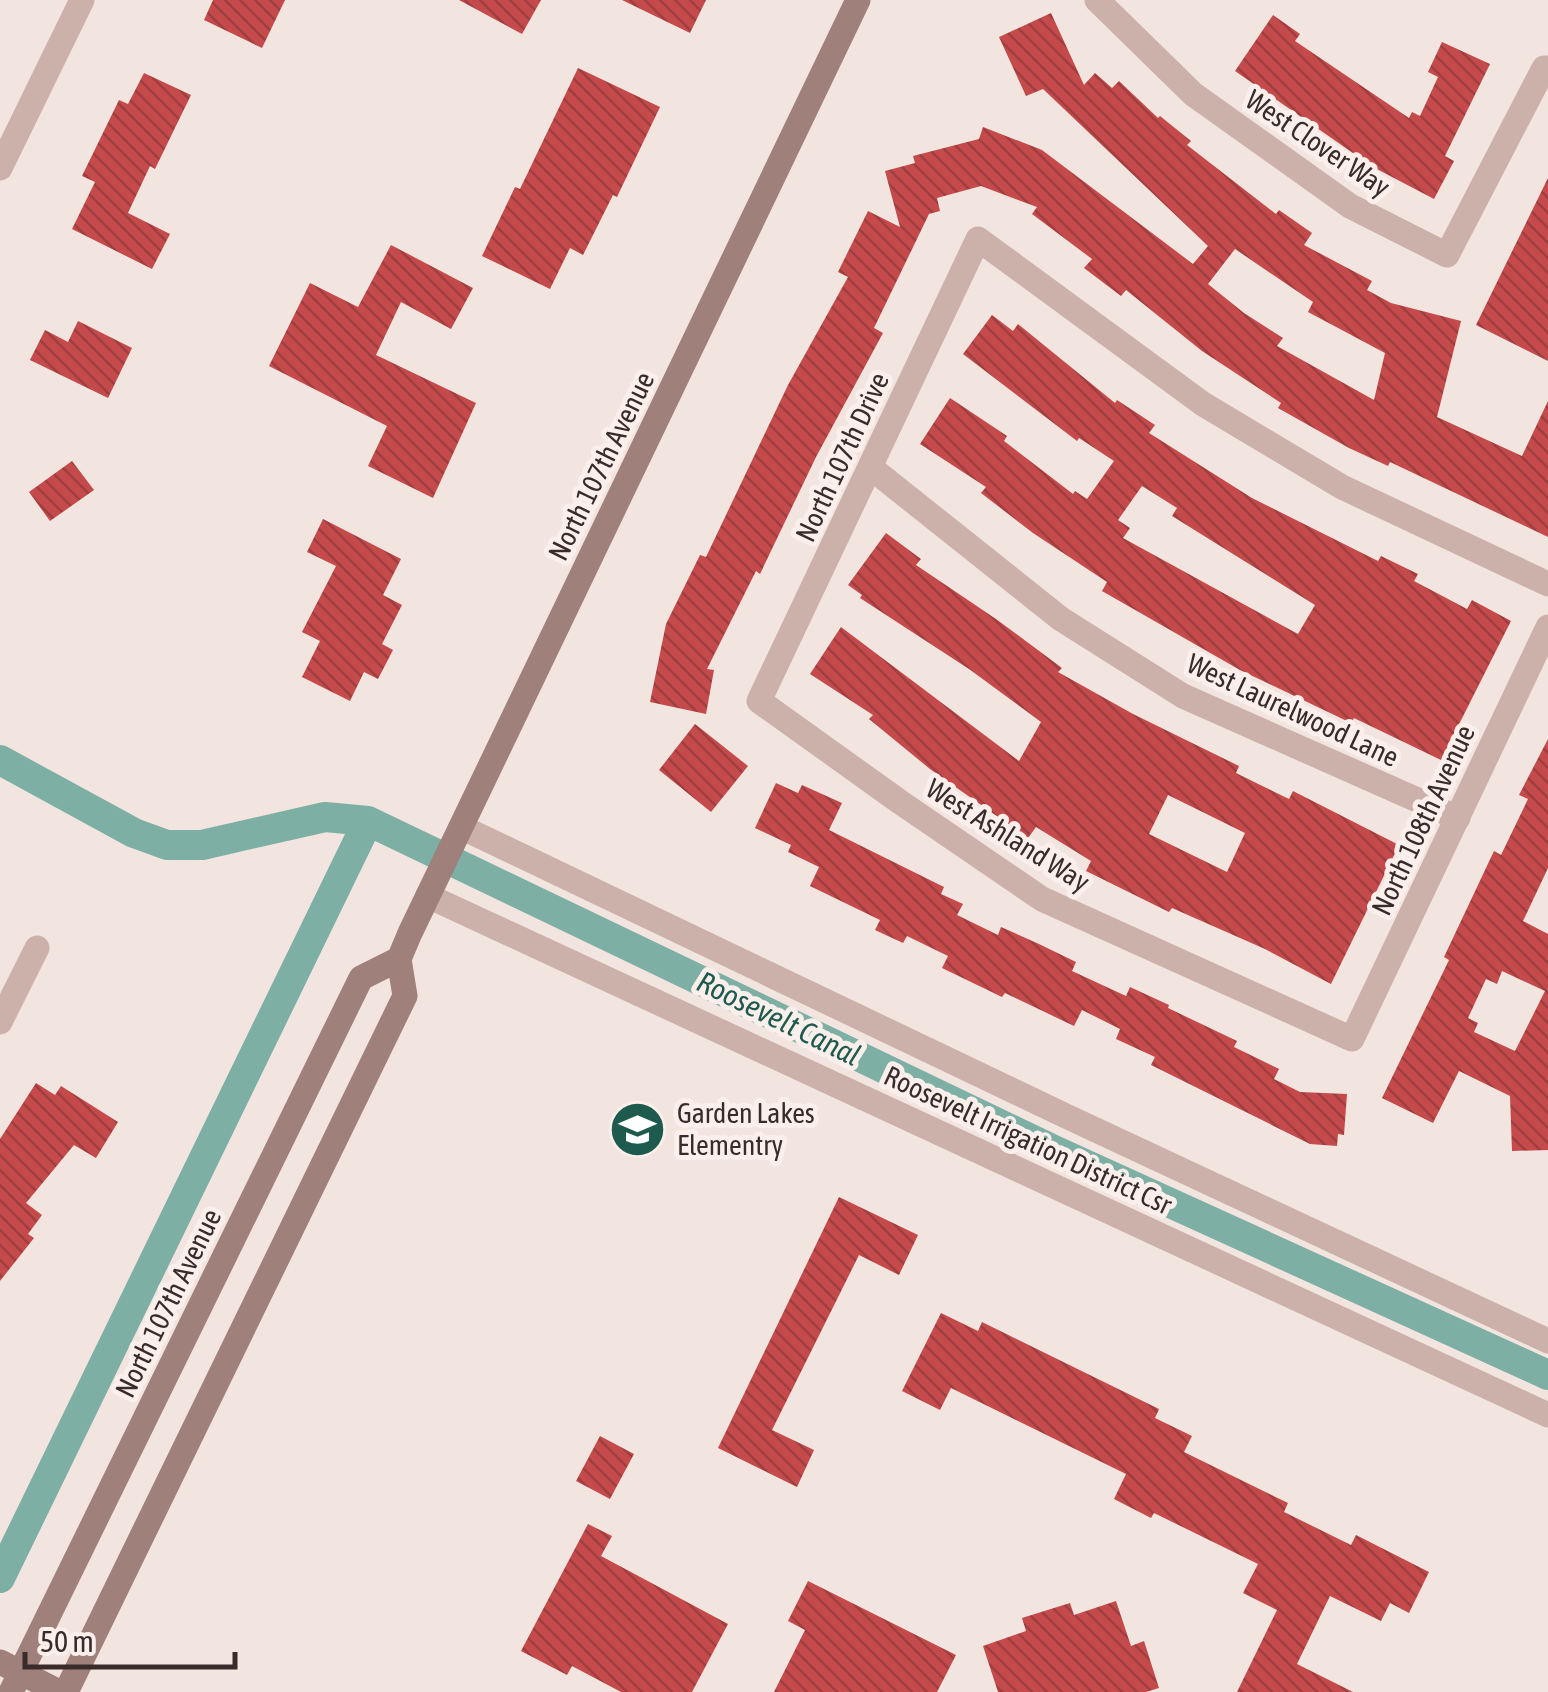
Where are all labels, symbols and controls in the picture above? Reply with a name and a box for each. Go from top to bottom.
street label: West Clover Way [1240,83,1396,203]
street label: North 107th Avenue [542,367,660,565]
street label: North 107th Drive [789,368,895,546]
street label: West Laurelwood Lane [1182,647,1404,773]
street label: North 108th Avenue [1365,720,1481,920]
street label: West Ashland Way [921,772,1095,898]
water label: Roosevelt Canal [692,964,866,1072]
street label: Roosevelt Irrigation District Csr [879,1059,1177,1221]
place label: Garden Lakes Elementry [677,1097,815,1161]
school or university icon: Garden Lakes Elementry [608,1099,668,1159]
street label: North 107th Avenue [109,1204,227,1402]
scale bar [25,1607,235,1669]
text: 50 m [40,1624,94,1658]

